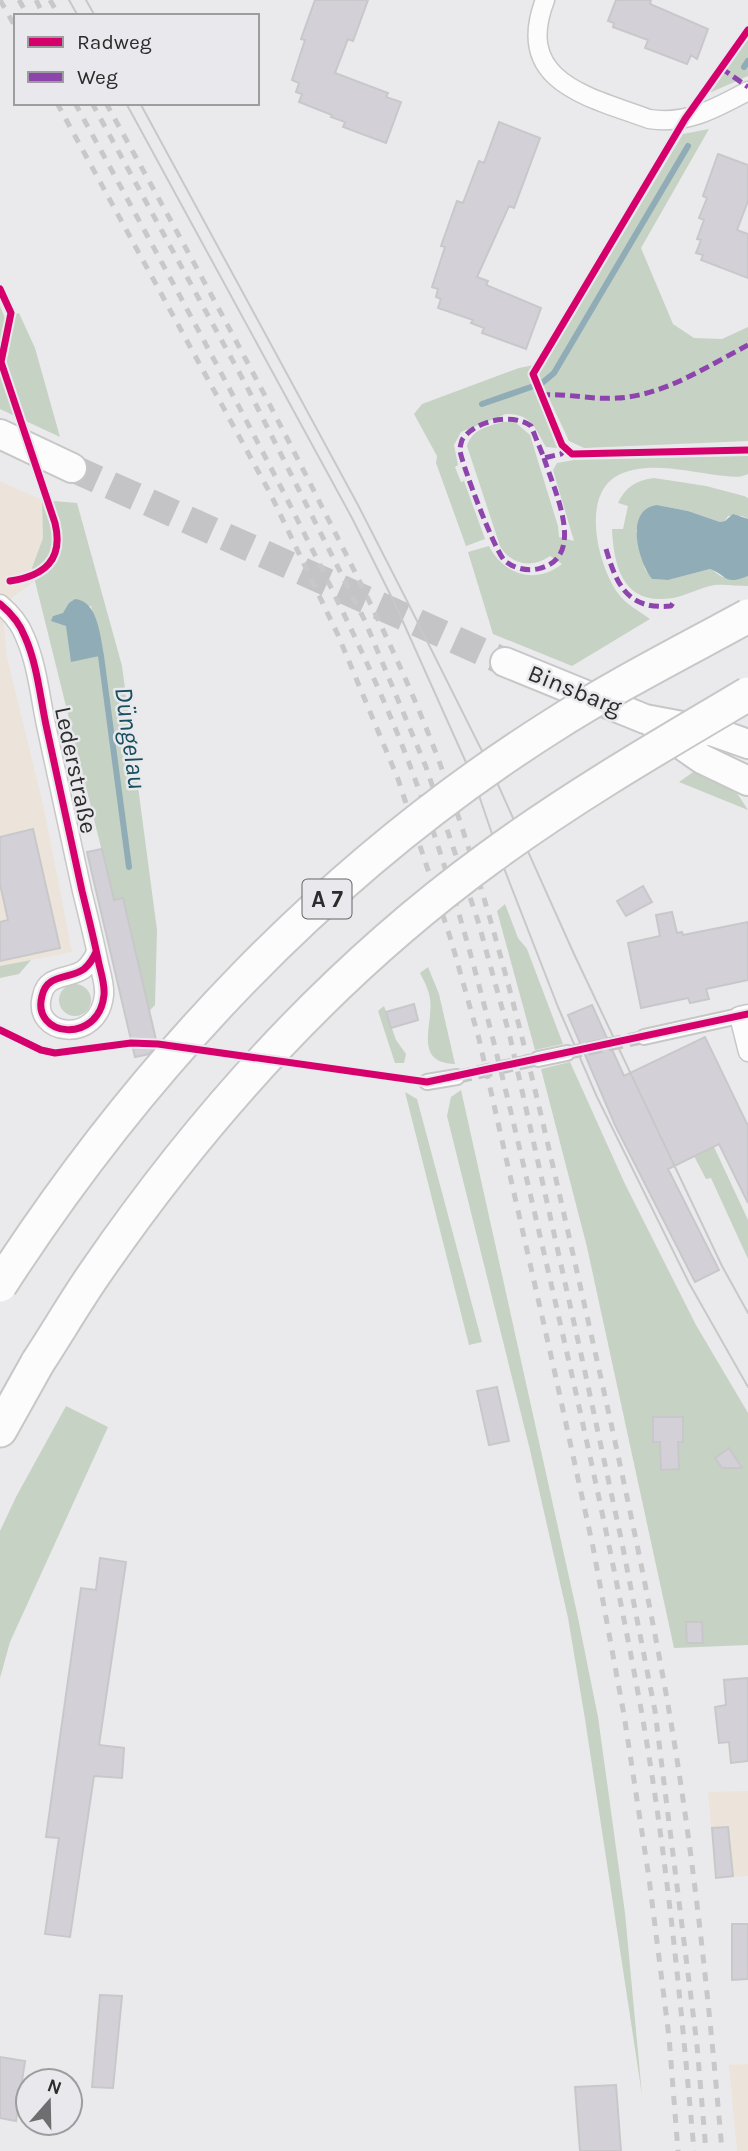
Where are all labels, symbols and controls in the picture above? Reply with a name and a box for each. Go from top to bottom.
legend [14,14,259,105]
text: Radweg [77,30,152,54]
text: Weg [77,65,118,89]
street label: Binsbarg [524,659,626,722]
water label: Düngelau [108,685,153,791]
street label: Lederstraße [49,704,103,836]
road number: A 7 [302,879,352,918]
north arrow [14,2067,84,2137]
text: N [44,2074,65,2100]

